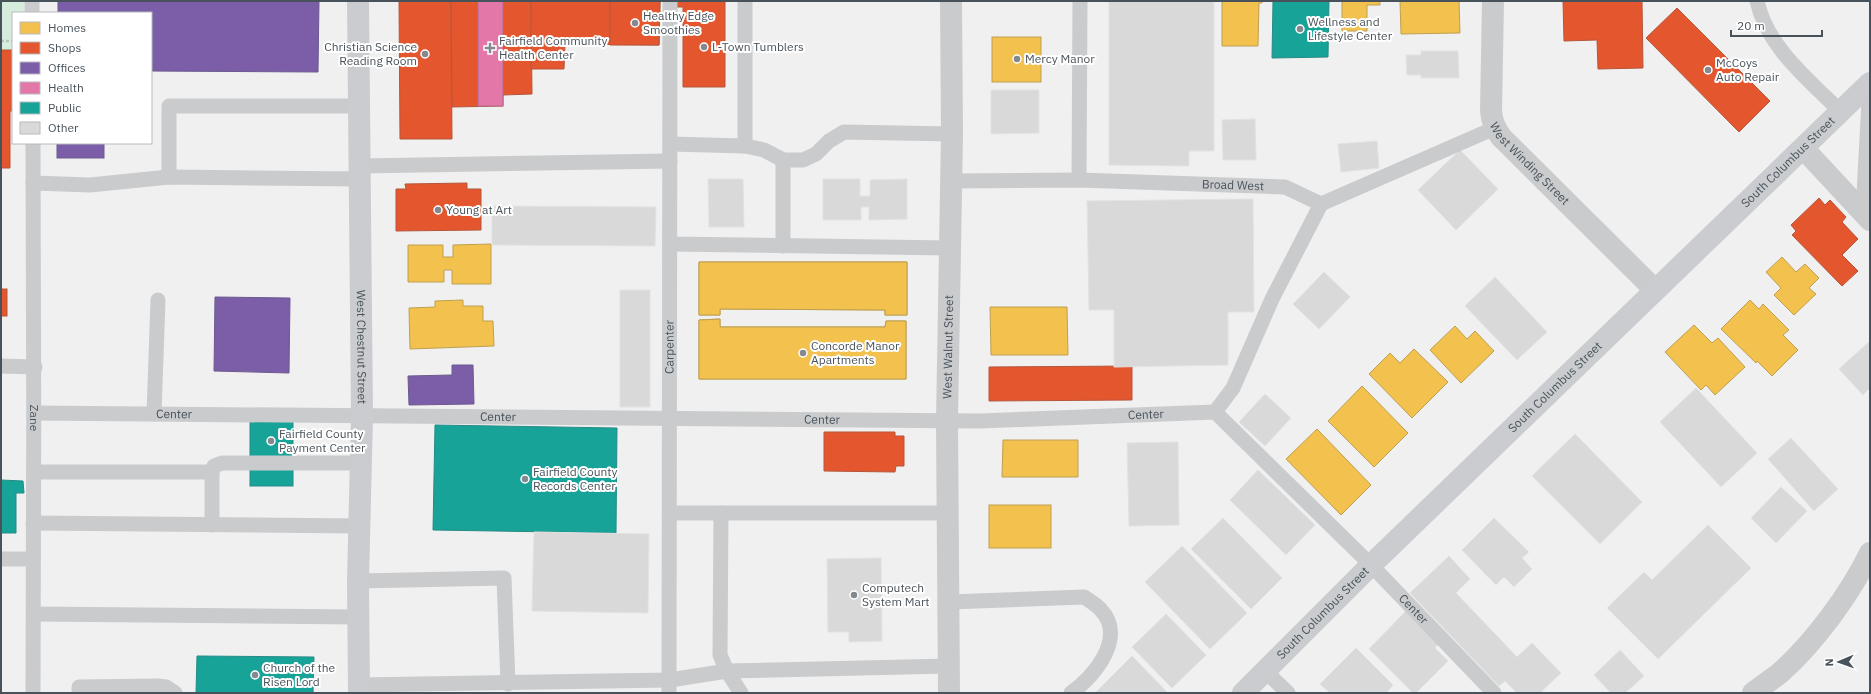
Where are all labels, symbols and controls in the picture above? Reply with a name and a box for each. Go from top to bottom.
place label: Healthy Edge Smoothies [643,8,715,37]
legend [12,12,152,144]
scale bar [1731,12,1822,38]
place label: Wellness and Lifestyle Center [1308,14,1393,43]
marker: Healthy Edge Smoothies [630,18,640,28]
text: 20 m [1737,18,1765,33]
text: Homes [48,20,86,35]
marker: Wellness and Lifestyle Center [1295,24,1305,34]
place label: Fairfield Community Health Center [499,33,608,62]
place label: Christian Science Reading Room [324,39,417,68]
place label: L-Town Tumblers [712,39,804,54]
text: Shops [48,40,81,55]
marker: Fairfield Community Health Center [484,42,496,54]
marker: L-Town Tumblers [699,42,709,52]
marker: Christian Science Reading Room [420,49,430,59]
place label: Mercy Manor [1025,51,1095,66]
marker: Mercy Manor [1012,54,1022,64]
place label: McCoys Auto Repair [1716,55,1780,84]
text: Offices [48,60,86,75]
marker: McCoys Auto Repair [1703,65,1713,75]
text: Health [48,80,84,95]
text: Public [48,100,81,115]
street label: South Columbus Street [1738,113,1838,210]
text: Other [48,120,79,135]
street label: West Winding Street [1487,120,1573,208]
street label: Broad West [1202,176,1264,193]
place label: Young at Art [446,202,512,217]
marker: Young at Art [433,205,443,215]
street label: West Chestnut Street [354,290,370,404]
street label: West Walnut Street [939,295,956,399]
street label: Carpenter [661,319,677,374]
place label: Concorde Manor Apartments [811,338,900,367]
street label: South Columbus Street [1505,338,1605,436]
marker: Concorde Manor Apartments [798,348,808,358]
street label: Zane [27,405,42,432]
street label: Center [156,406,193,421]
street label: Center [1128,406,1165,422]
street label: Center [480,409,517,424]
street label: Center [804,412,841,427]
place label: Fairfield County Payment Center [279,426,366,455]
marker: Fairfield County Payment Center [266,436,276,446]
place label: Fairfield County Records Center [533,464,618,493]
marker: Fairfield County Records Center [520,474,530,484]
street label: South Columbus Street [1273,563,1372,662]
place label: Computech System Mart [862,580,930,609]
marker: Computech System Mart [849,590,859,600]
street label: Center [1396,591,1432,627]
north arrow [1819,642,1859,682]
text: N [1822,658,1836,667]
place label: Church of the Risen Lord [263,660,336,689]
marker: Church of the Risen Lord [250,670,260,680]

